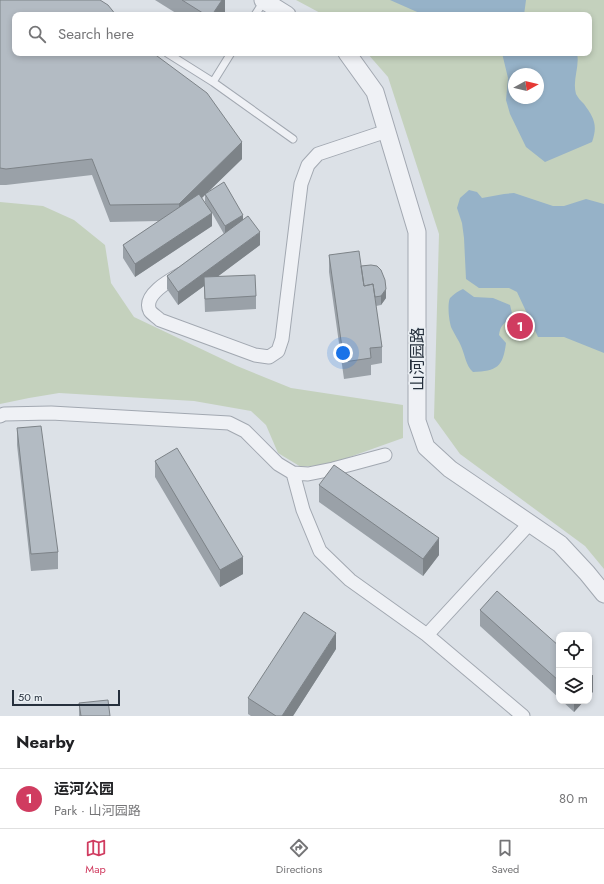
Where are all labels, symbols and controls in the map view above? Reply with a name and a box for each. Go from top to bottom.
search box [12,12,592,56]
icon: search [26,23,48,45]
text: Search here [58,23,134,45]
north arrow [508,68,544,104]
pin: 1 [507,311,533,341]
street label: 山河园路 [406,327,429,391]
your location [333,343,353,363]
map controls [556,632,592,704]
button: locate [556,632,592,668]
button: layers [556,668,592,704]
scale bar [12,688,120,707]
text: 50 m [18,689,43,705]
text: Nearby [16,730,74,754]
text: 运河公园 [54,778,114,800]
text: 1 [26,789,32,808]
text: 80 m [559,789,588,808]
text: Park · 山河园路 [54,801,141,820]
tab: Map [85,837,107,877]
tab: Directions [276,837,322,877]
tab: Saved [492,837,519,877]

